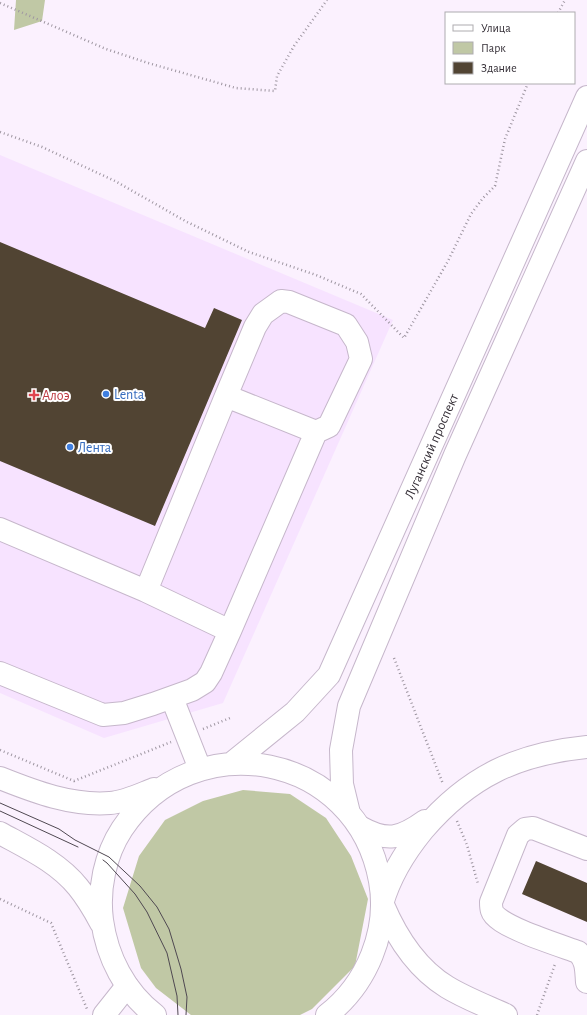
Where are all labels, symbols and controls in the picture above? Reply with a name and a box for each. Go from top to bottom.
legend [445,12,575,84]
text: Улица [481,22,511,34]
text: Парк [481,42,506,54]
text: Здание [481,62,517,74]
place label: Lenta [114,388,145,402]
place label: Алоэ [42,389,70,403]
marker: Lenta [101,389,111,399]
marker: Алоэ [29,390,39,400]
street label: Луганский проспект [402,391,462,501]
place label: Лента [78,441,112,455]
marker: Лента [65,442,75,452]

